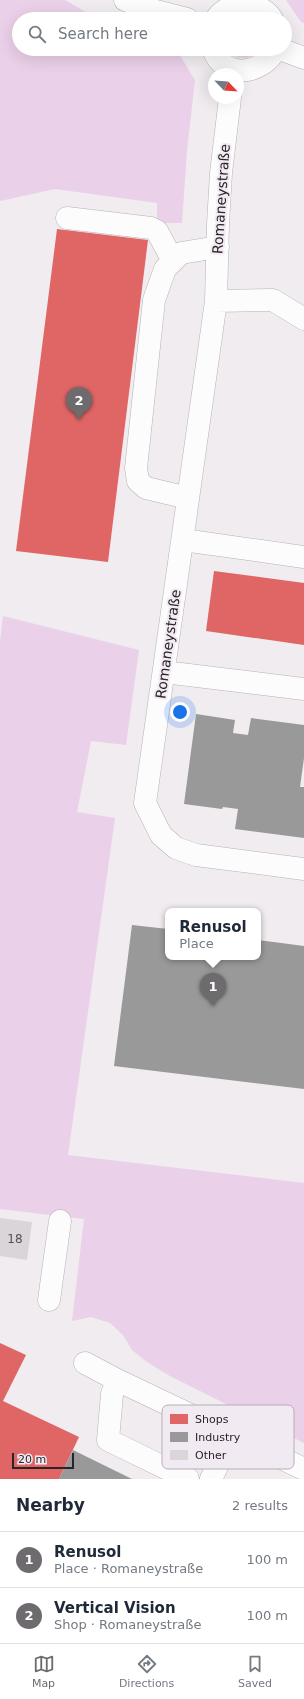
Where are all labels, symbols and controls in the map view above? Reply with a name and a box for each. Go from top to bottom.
search box [12,12,292,56]
icon: search [26,23,48,45]
text: Search here [58,25,148,43]
north arrow [208,68,244,104]
street label: Romaneystraße [209,143,233,255]
pin: 2 [66,387,92,420]
street label: Romaneystraße [152,588,184,700]
your location [170,702,190,722]
popup [165,908,261,960]
text: Renusol [179,918,247,936]
text: Place [179,936,214,951]
pin: 1 [200,973,226,1006]
house number: 18 [7,1232,23,1246]
legend [162,1405,294,1469]
text: Shops [195,1413,229,1426]
text: Industry [195,1431,241,1444]
text: Other [195,1449,227,1462]
scale bar [12,1451,74,1470]
text: 20 m [18,1453,46,1466]
text: Nearby [16,1495,85,1515]
text: 2 results [232,1498,288,1513]
text: Renusol [54,1543,121,1561]
text: 1 [24,1552,34,1567]
text: 100 m [246,1552,288,1567]
text: Place · Romaneystraße [54,1561,203,1576]
text: Vertical Vision [54,1599,176,1617]
text: 2 [24,1608,34,1623]
text: 100 m [246,1608,288,1623]
text: Shop · Romaneystraße [54,1617,201,1632]
tab: Map [32,1653,55,1690]
tab: Directions [119,1653,174,1690]
tab: Saved [238,1653,272,1690]

